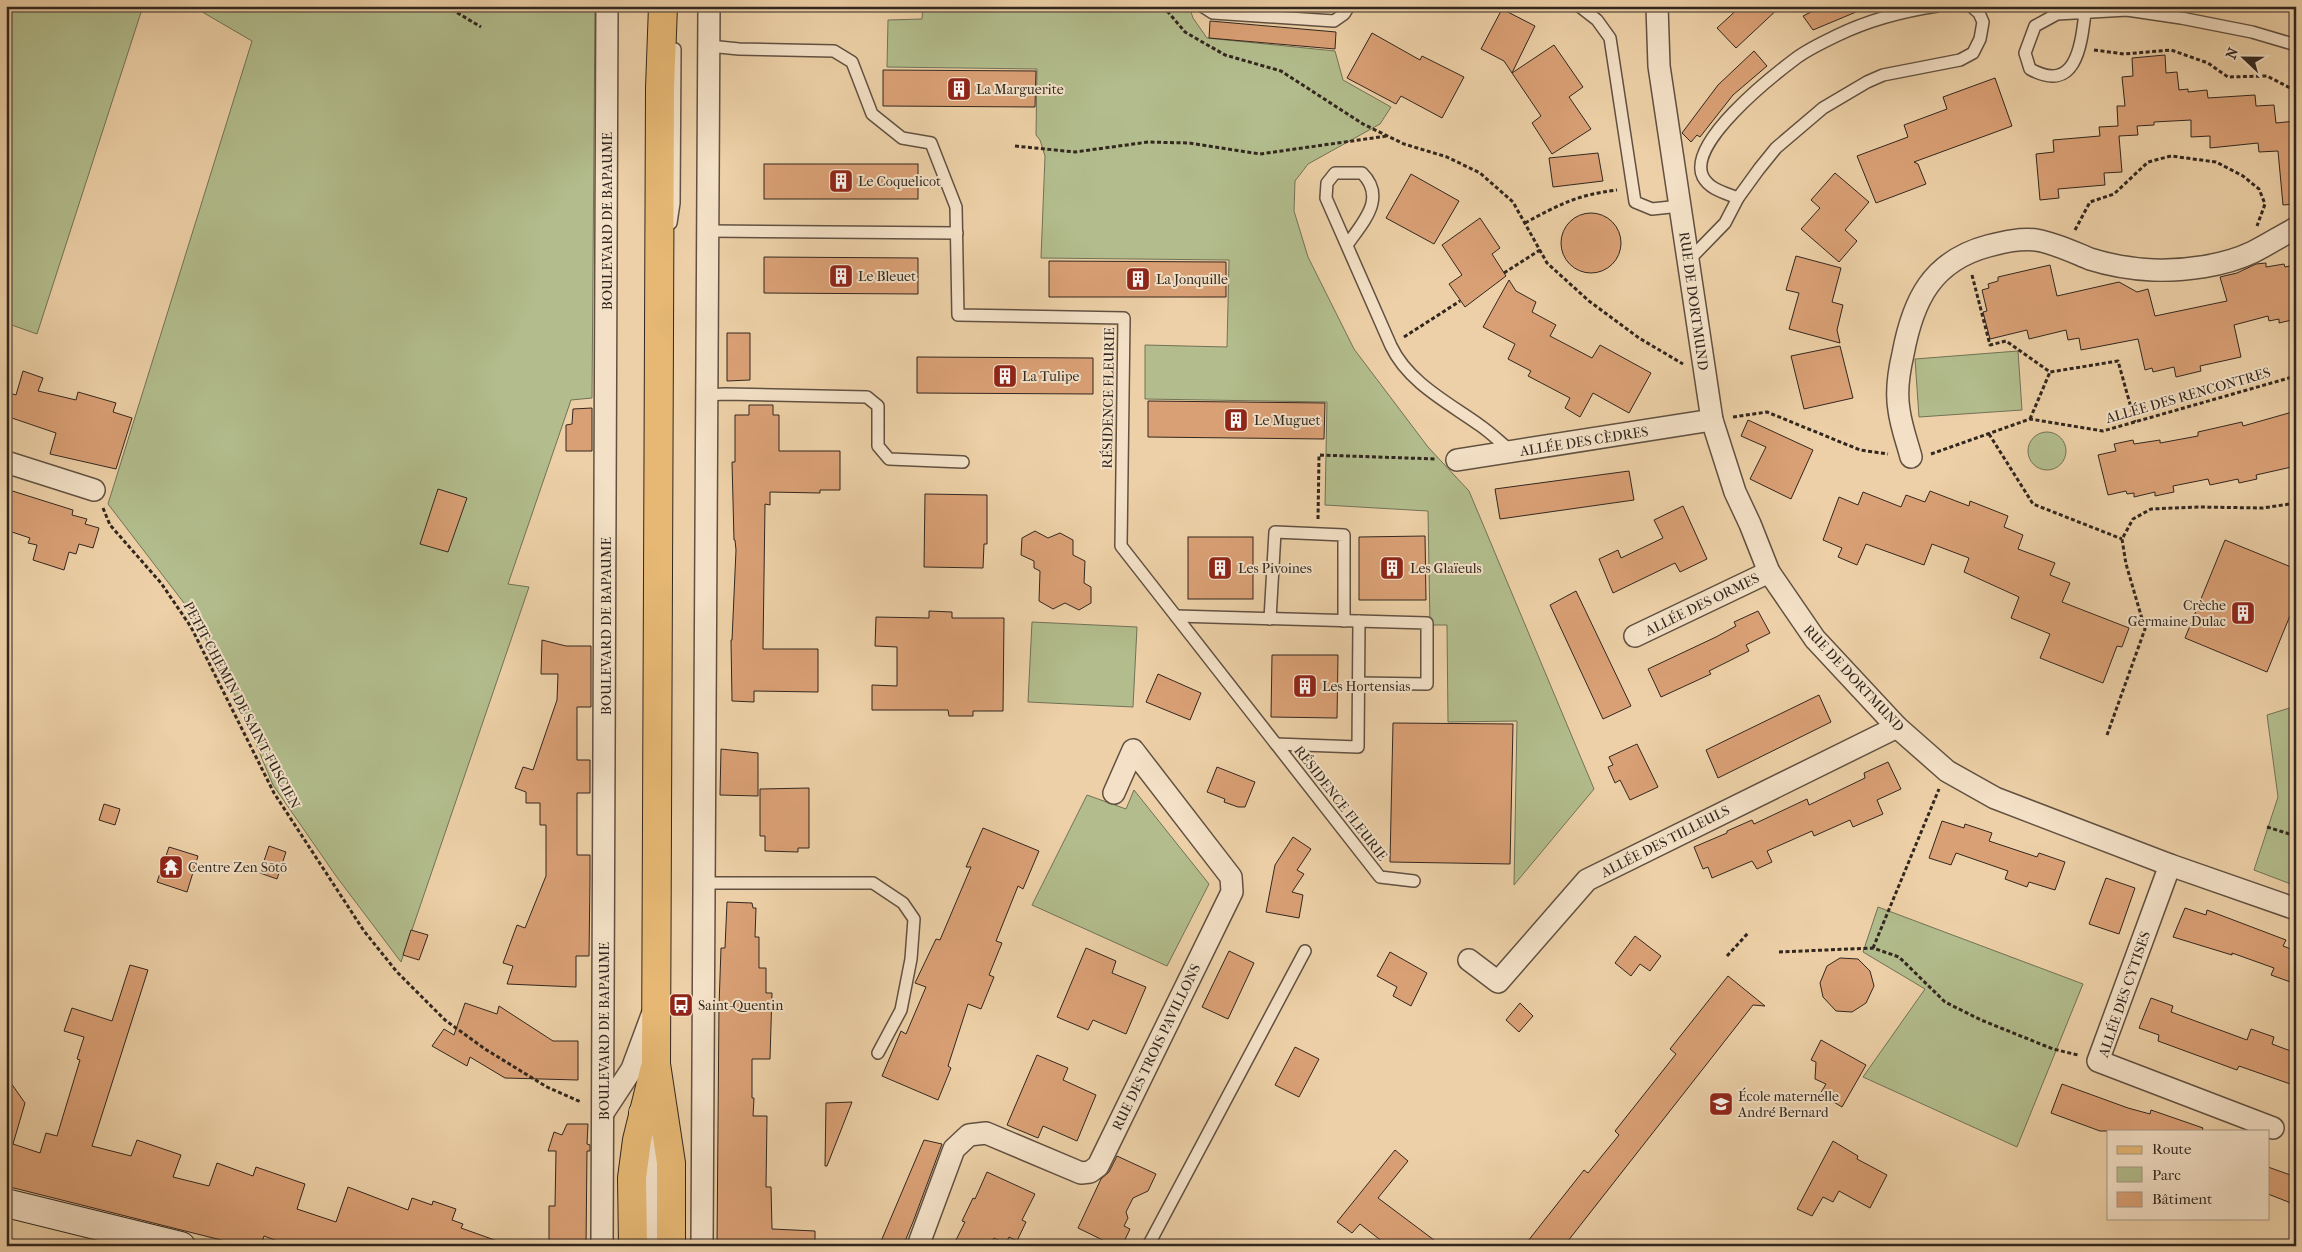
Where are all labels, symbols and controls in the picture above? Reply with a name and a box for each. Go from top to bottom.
north arrow [2220,32,2270,82]
text: N [2223,45,2242,61]
building icon: La Marguerite [946,76,972,102]
place label: La Marguerite [976,81,1064,98]
street label: BOULEVARD DE BAPAUME [599,131,616,310]
building icon: Le Coquelicot [828,168,854,194]
place label: Le Coquelicot [858,173,941,190]
street label: RUE DE DORTMUND [1675,231,1712,372]
building icon: Le Bleuet [828,263,854,289]
building icon: La Jonquille [1125,266,1151,292]
place label: Le Bleuet [858,268,916,285]
place label: La Jonquille [1156,271,1228,288]
street label: RÉSIDENCE FLEURIE [1098,327,1118,469]
building icon: La Tulipe [992,363,1018,389]
street label: ALLÉE DES RENCONTRES [2102,363,2273,427]
place label: La Tulipe [1022,368,1080,385]
building icon: Le Muguet [1223,407,1249,433]
place label: Le Muguet [1254,412,1321,429]
street label: ALLÉE DES CÈDRES [1518,422,1649,460]
street label: BOULEVARD DE BAPAUME [598,536,615,715]
building icon: Les Pivoines [1207,555,1233,581]
building icon: Les Glaïeuls [1379,555,1405,581]
place label: Les Pivoines [1238,560,1312,577]
place label: Les Glaïeuls [1410,560,1482,577]
street label: ALLÉE DES ORMES [1641,569,1762,640]
place label: Crèche Germaine Dulac [2128,597,2226,630]
street label: PETIT CHEMIN DE SAINT-FUSCIEN [179,599,304,812]
building icon: Crèche Germaine Dulac [2230,600,2256,626]
street label: RUE DE DORTMUND [1800,621,1908,736]
building icon: Les Hortensias [1292,673,1318,699]
place label: Les Hortensias [1322,678,1411,695]
street label: RÉSIDENCE FLEURIE [1290,742,1392,865]
street label: ALLÉE DES TILLEULS [1597,801,1732,882]
temple icon: Centre Zen Sōtō [158,854,184,880]
place label: Centre Zen Sōtō [188,859,287,876]
street label: ALLÉE DES CYTISES [2094,929,2154,1060]
street label: BOULEVARD DE BAPAUME [596,941,613,1120]
street label: RUE DES TROIS PAVILLONS [1109,961,1204,1133]
bus stop icon: Saint-Quentin [668,992,694,1018]
place label: Saint-Quentin [698,997,783,1014]
place label: École maternelle André Bernard [1737,1087,1839,1121]
school or university icon: École maternelle André Bernard [1708,1091,1734,1117]
legend [2107,1130,2270,1220]
text: Route [2152,1140,2192,1158]
text: Parc [2152,1166,2181,1184]
text: Bâtiment [2152,1190,2213,1208]

